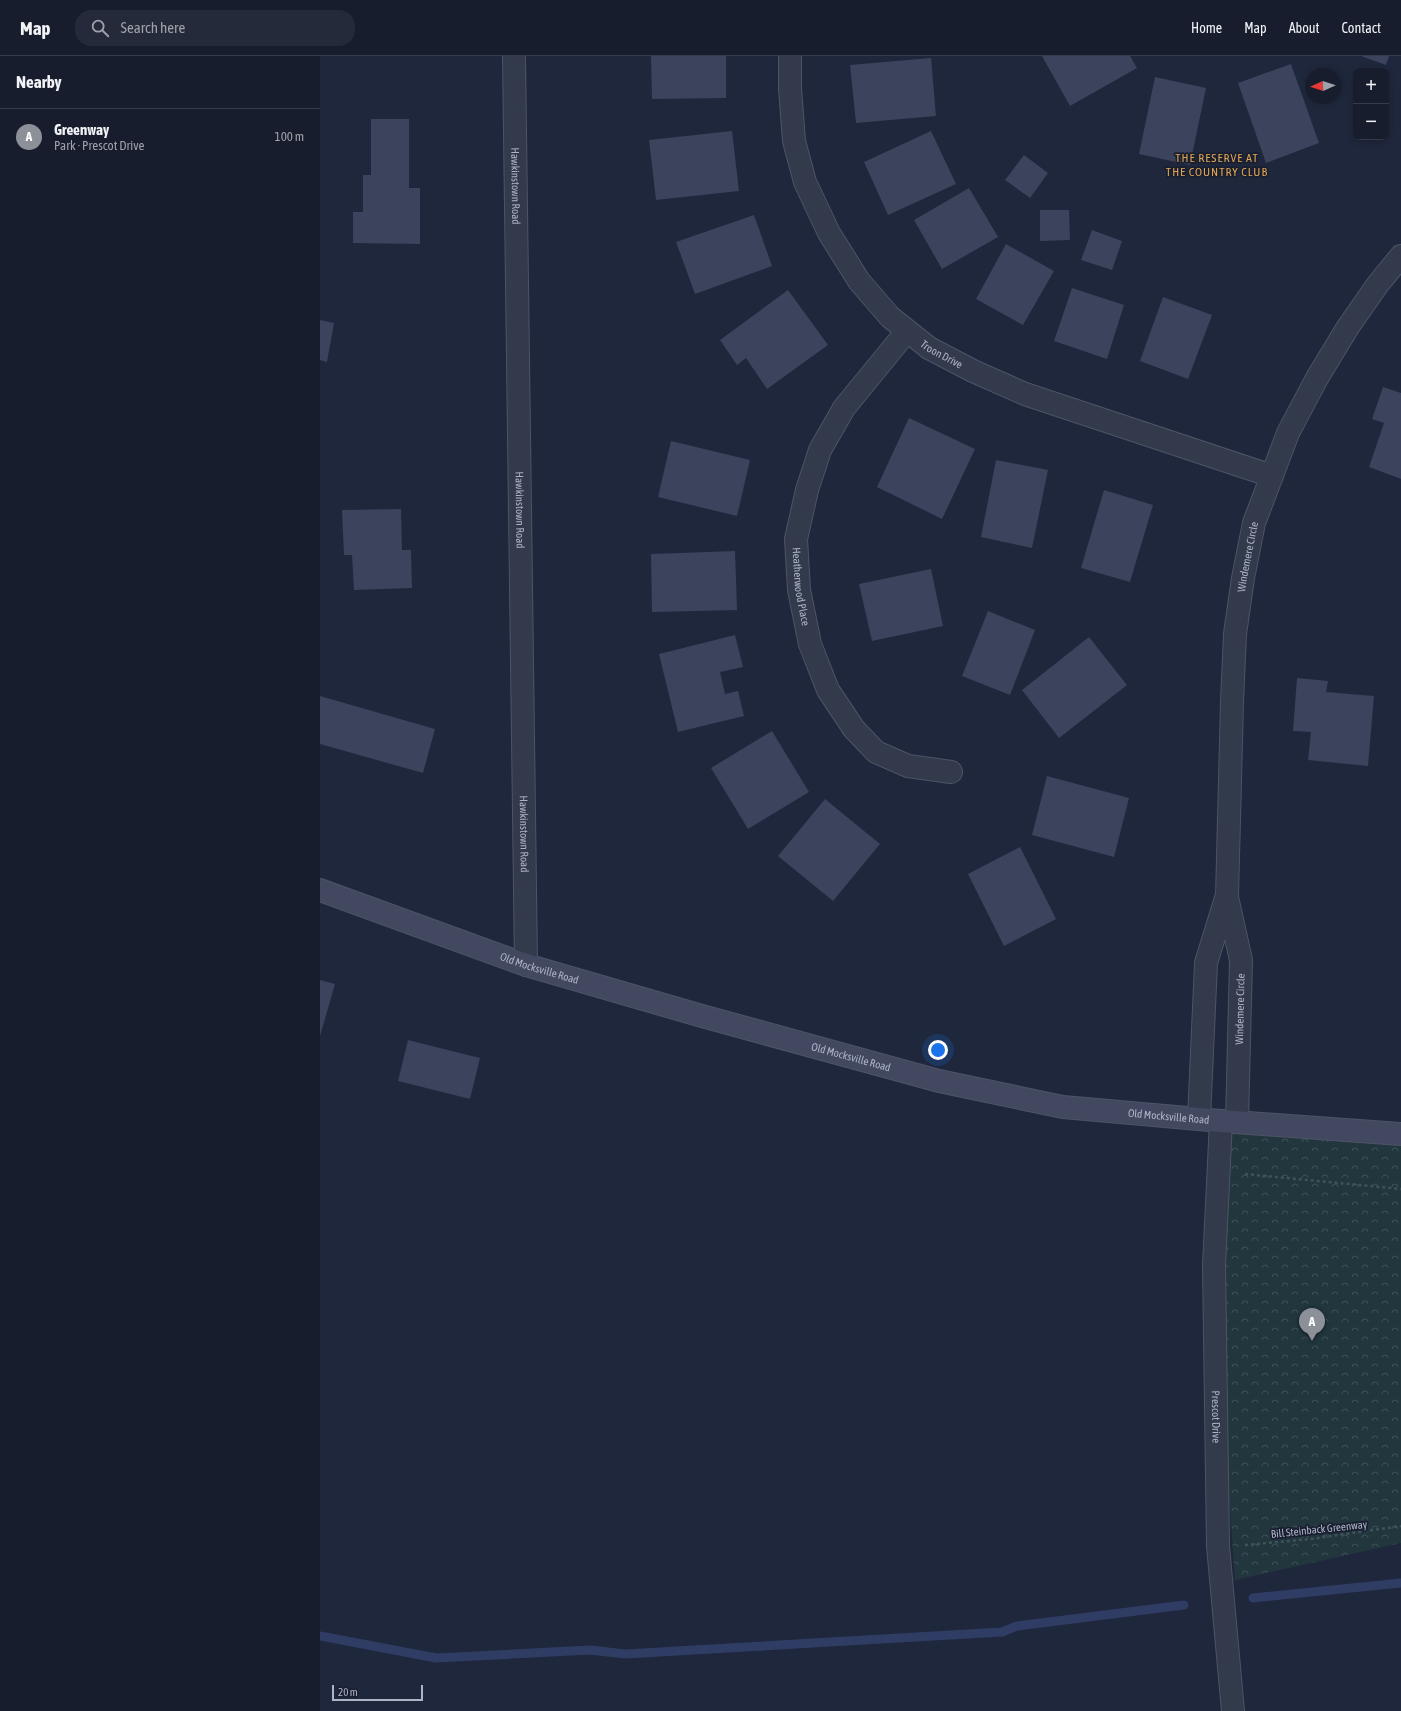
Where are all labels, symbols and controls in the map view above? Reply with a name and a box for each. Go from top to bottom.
search box [75,10,355,46]
text: Map [20,17,51,39]
icon: search [89,17,111,39]
text: Search here [121,19,185,36]
text: Home [1191,20,1222,36]
text: Map [1244,20,1267,36]
text: About [1289,20,1320,36]
text: Contact [1342,20,1381,36]
north arrow [1305,68,1341,104]
map controls [1353,68,1389,140]
button: + [1353,68,1389,104]
text: Nearby [16,72,62,92]
button: − [1353,104,1389,140]
text: Greenway [54,121,109,138]
text: A [26,129,32,144]
text: 100 m [275,129,304,144]
text: Park · Prescot Drive [54,138,144,153]
street label: Hawkinstown Road [509,147,522,225]
district label: THE RESERVE AT THE COUNTRY CLUB [1166,151,1268,179]
street label: Troon Drive [918,338,965,371]
street label: Hawkinstown Road [513,471,527,549]
street label: Windemere Circle [1235,521,1260,593]
street label: Heatherwood Place [790,547,812,627]
street label: Hawkinstown Road [518,795,531,872]
street label: Old Mocksville Road [499,950,580,986]
street label: Windemere Circle [1233,973,1247,1045]
street label: Old Mocksville Road [810,1040,892,1073]
your location [928,1040,948,1060]
street label: Old Mocksville Road [1127,1107,1210,1126]
pin: A [1299,1308,1325,1341]
street label: Prescot Drive [1210,1390,1223,1443]
street label: Bill Steinback Greenway [1270,1518,1368,1540]
scale bar [332,1683,423,1702]
text: 20 m [338,1686,358,1698]

